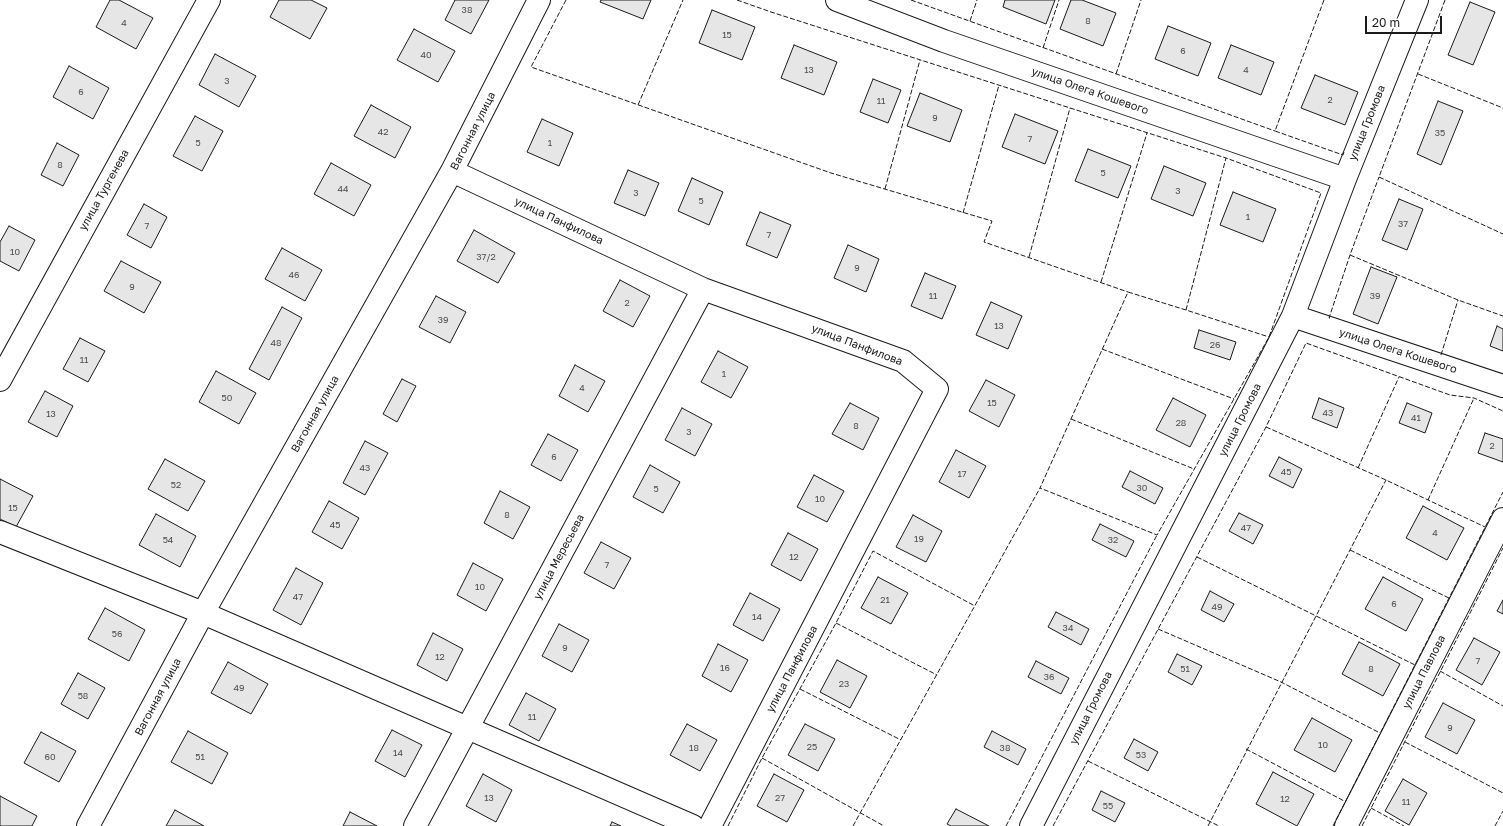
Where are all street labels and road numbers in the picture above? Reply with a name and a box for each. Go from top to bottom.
street label: улица Олега Кошевого [1030,65,1150,117]
street label: улица Громова [1346,83,1388,163]
street label: Вагонная улица [448,90,498,172]
street label: улица Тургенева [76,147,132,233]
street label: улица Панфилова [512,195,606,247]
street label: улица Панфилова [810,322,904,368]
street label: улица Олега Кошевого [1337,326,1459,376]
street label: Вагонная улица [288,373,342,455]
street label: улица Громова [1216,381,1264,459]
street label: улица Мересьева [531,512,587,602]
street label: улица Панфилова [764,623,820,715]
street label: улица Павлова [1400,633,1448,711]
street label: Вагонная улица [132,656,184,738]
street label: улица Громова [1067,669,1115,747]

